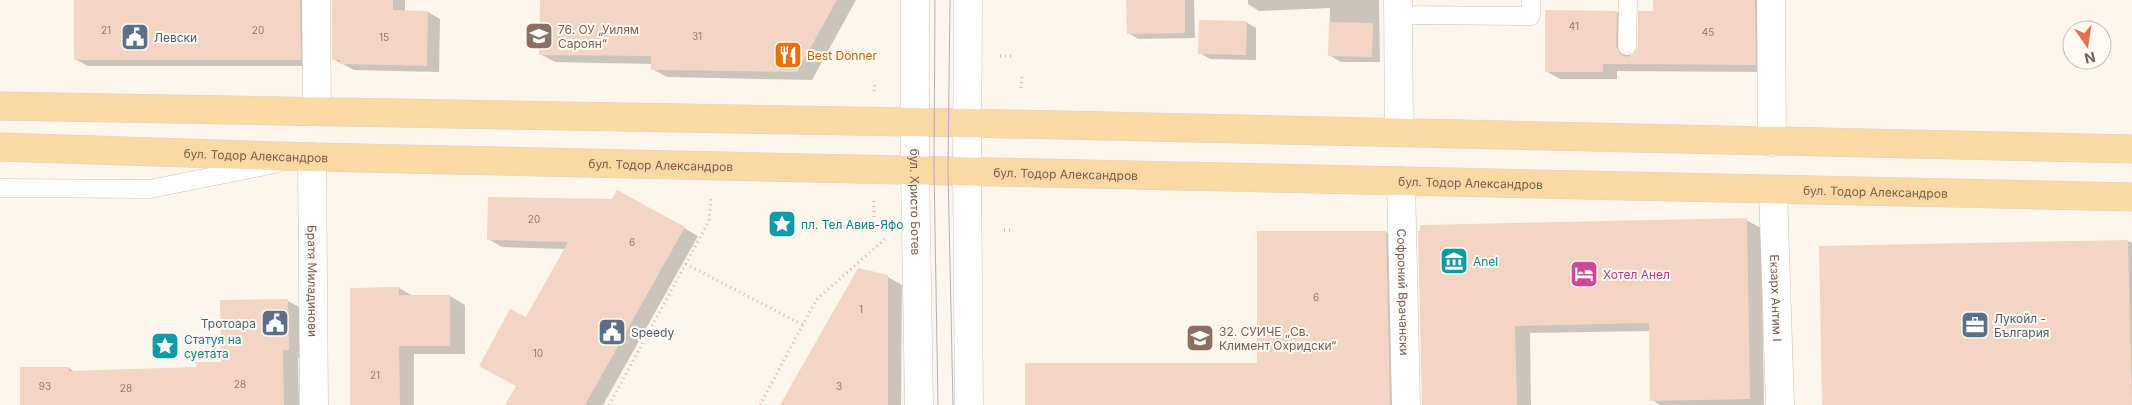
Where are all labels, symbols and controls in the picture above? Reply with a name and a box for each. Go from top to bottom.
house number: 41 [1569,20,1579,32]
north arrow [2062,20,2112,70]
school or university icon: 76. ОУ „Уилям Сароян“ [524,21,554,51]
public building icon: Левски [120,22,150,52]
place label: 76. ОУ „Уилям Сароян“ [558,22,639,51]
house number: 21 [101,24,111,36]
house number: 20 [252,24,264,36]
house number: 45 [1702,26,1714,38]
place label: Левски [154,30,197,45]
house number: 31 [692,30,702,42]
house number: 15 [379,31,389,43]
restaurant icon: Best Dönner [773,40,803,70]
place label: Best Dönner [807,48,878,63]
text: N [2083,49,2097,68]
street label: бул. Тодор Александров [183,145,329,165]
street label: бул. Христо Ботев [907,149,924,256]
street label: бул. Тодор Александров [588,156,733,174]
street label: бул. Тодор Александров [993,164,1138,183]
street label: бул. Тодор Александров [1398,173,1543,192]
street label: бул. Тодор Александров [1803,182,1948,200]
place icon: пл. Тел Авив-Яфо [767,209,797,239]
house number: 20 [528,213,540,225]
place label: пл. Тел Авив-Яфо [801,217,904,232]
street label: Братя Миладинови [305,225,321,337]
street label: Софроний Врачански [1395,228,1412,356]
house number: 6 [629,236,635,248]
museum icon: Anel [1439,246,1469,276]
place label: Anel [1473,254,1498,269]
street label: Екзарх Антим I [1768,254,1785,342]
hotel icon: Хотел Анел [1569,259,1599,289]
place label: Хотел Анел [1603,267,1670,282]
house number: 6 [1313,291,1319,303]
house number: 1 [859,303,863,315]
public building icon: Тротоара [260,308,290,338]
office icon: Лукойл - България [1960,310,1990,340]
place label: Лукойл - България [1994,311,2049,340]
place label: Тротоара [201,316,256,331]
public building icon: Speedy [597,317,627,347]
school or university icon: 32. СУИЧЕ „Св. Климент Охридски“ [1185,323,1215,353]
place label: 32. СУИЧЕ „Св. Климент Охридски“ [1219,324,1336,353]
place label: Speedy [631,325,674,340]
place icon: Статуя на суетата [150,331,180,361]
place label: Статуя на суетата [184,332,241,361]
house number: 10 [533,347,543,359]
house number: 21 [370,369,380,381]
house number: 28 [234,378,246,390]
house number: 93 [39,380,51,392]
house number: 3 [836,380,842,392]
house number: 28 [120,382,132,394]

